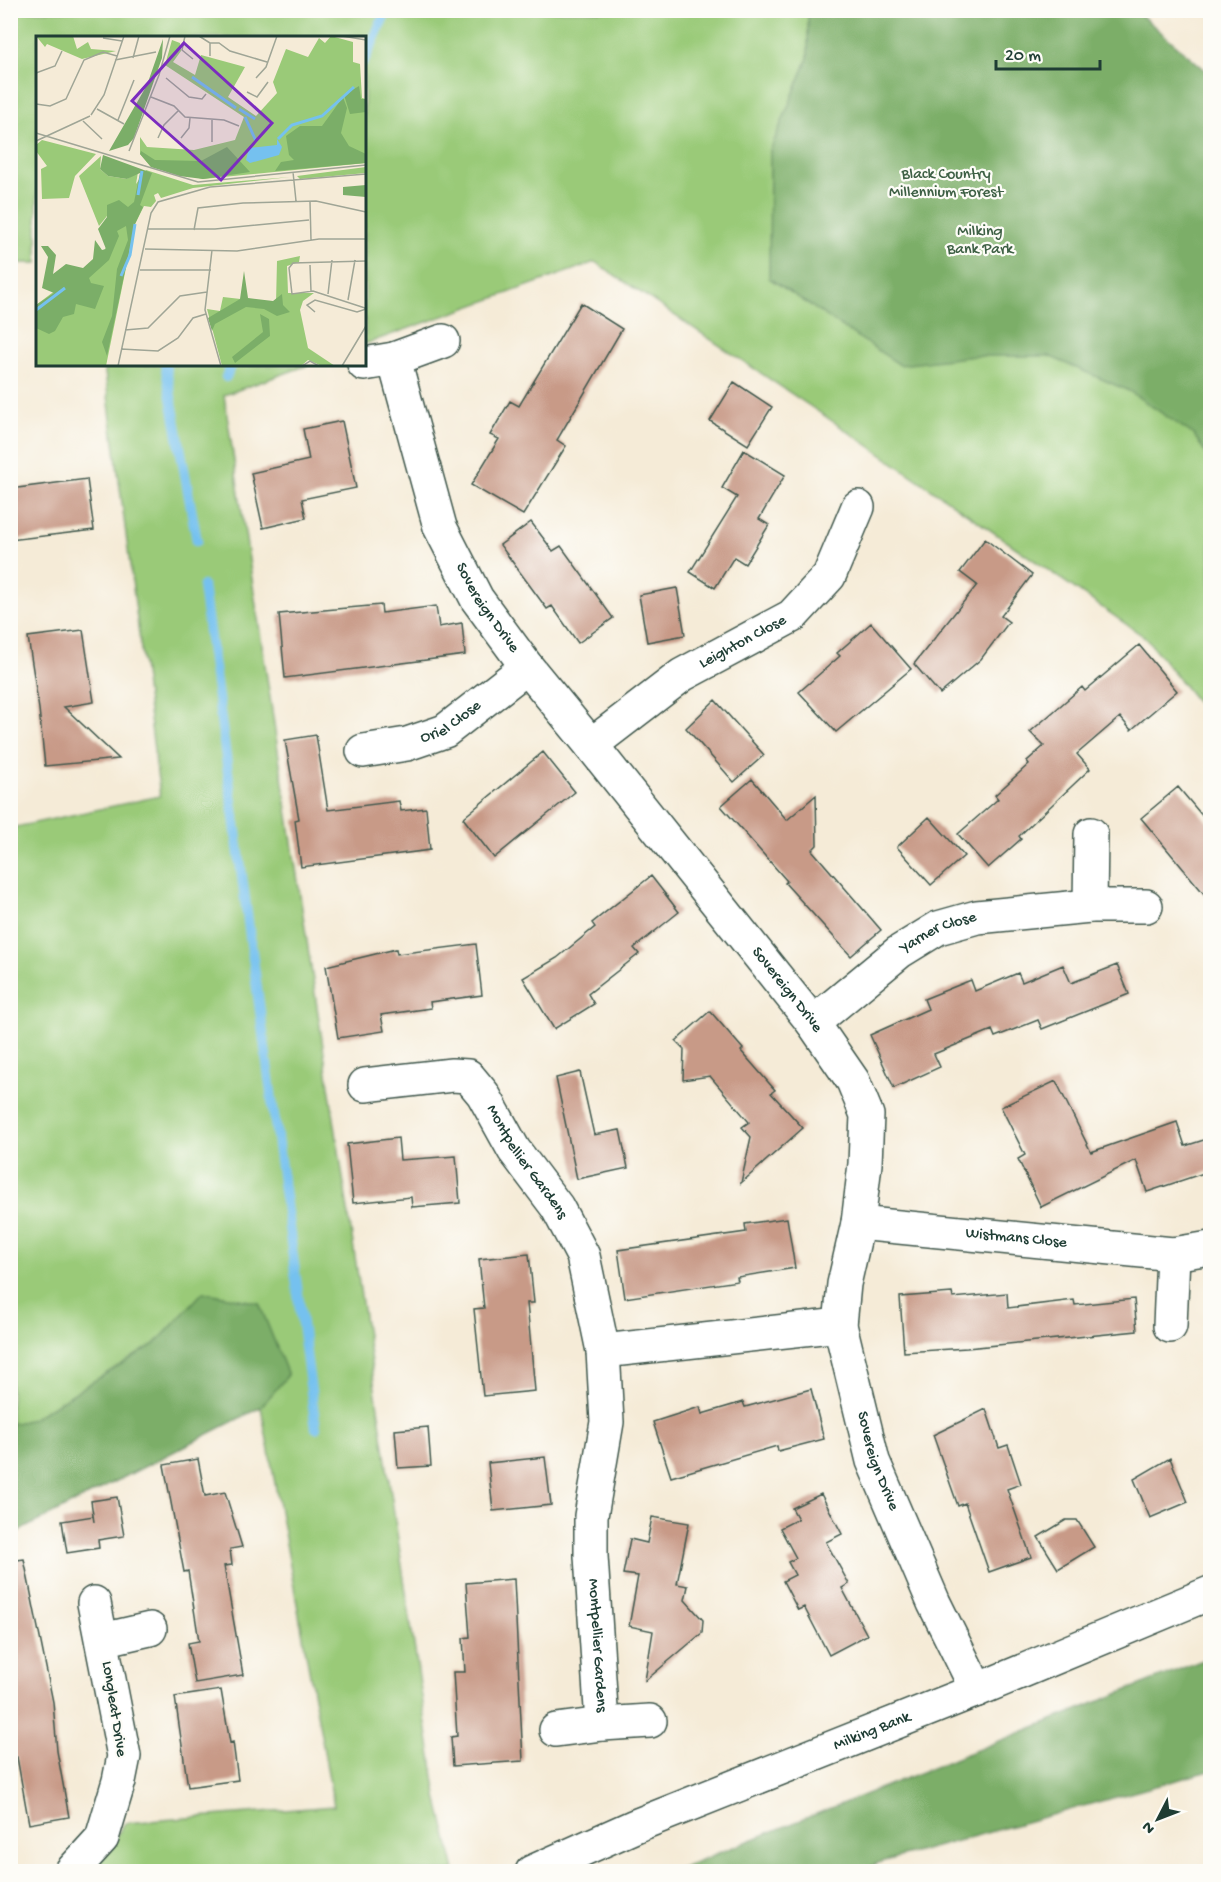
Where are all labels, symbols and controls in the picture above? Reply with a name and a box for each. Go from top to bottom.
scale bar [996,33,1100,71]
inset map [36,36,366,366]
text: 20 m [1005,46,1041,67]
park label: Black Country Millennium Forest [889,166,1004,203]
park label: Milking Bank Park [946,223,1015,260]
street label: Sovereign Drive [451,560,523,657]
street label: Leighton Close [696,611,791,673]
street label: Oriel Close [418,696,486,748]
street label: Yarner Close [895,908,979,959]
street label: Sovereign Drive [747,944,827,1037]
street label: Montpellier Gardens [482,1102,572,1223]
street label: Wistmans Close [965,1224,1069,1253]
street label: Sovereign Drive [852,1410,903,1514]
street label: Montpellier Gardens [583,1578,611,1714]
street label: Longleat Drive [96,1660,130,1759]
street label: Milking Bank [831,1707,915,1756]
north arrow [1128,1789,1188,1849]
text: N [1139,1816,1160,1837]

